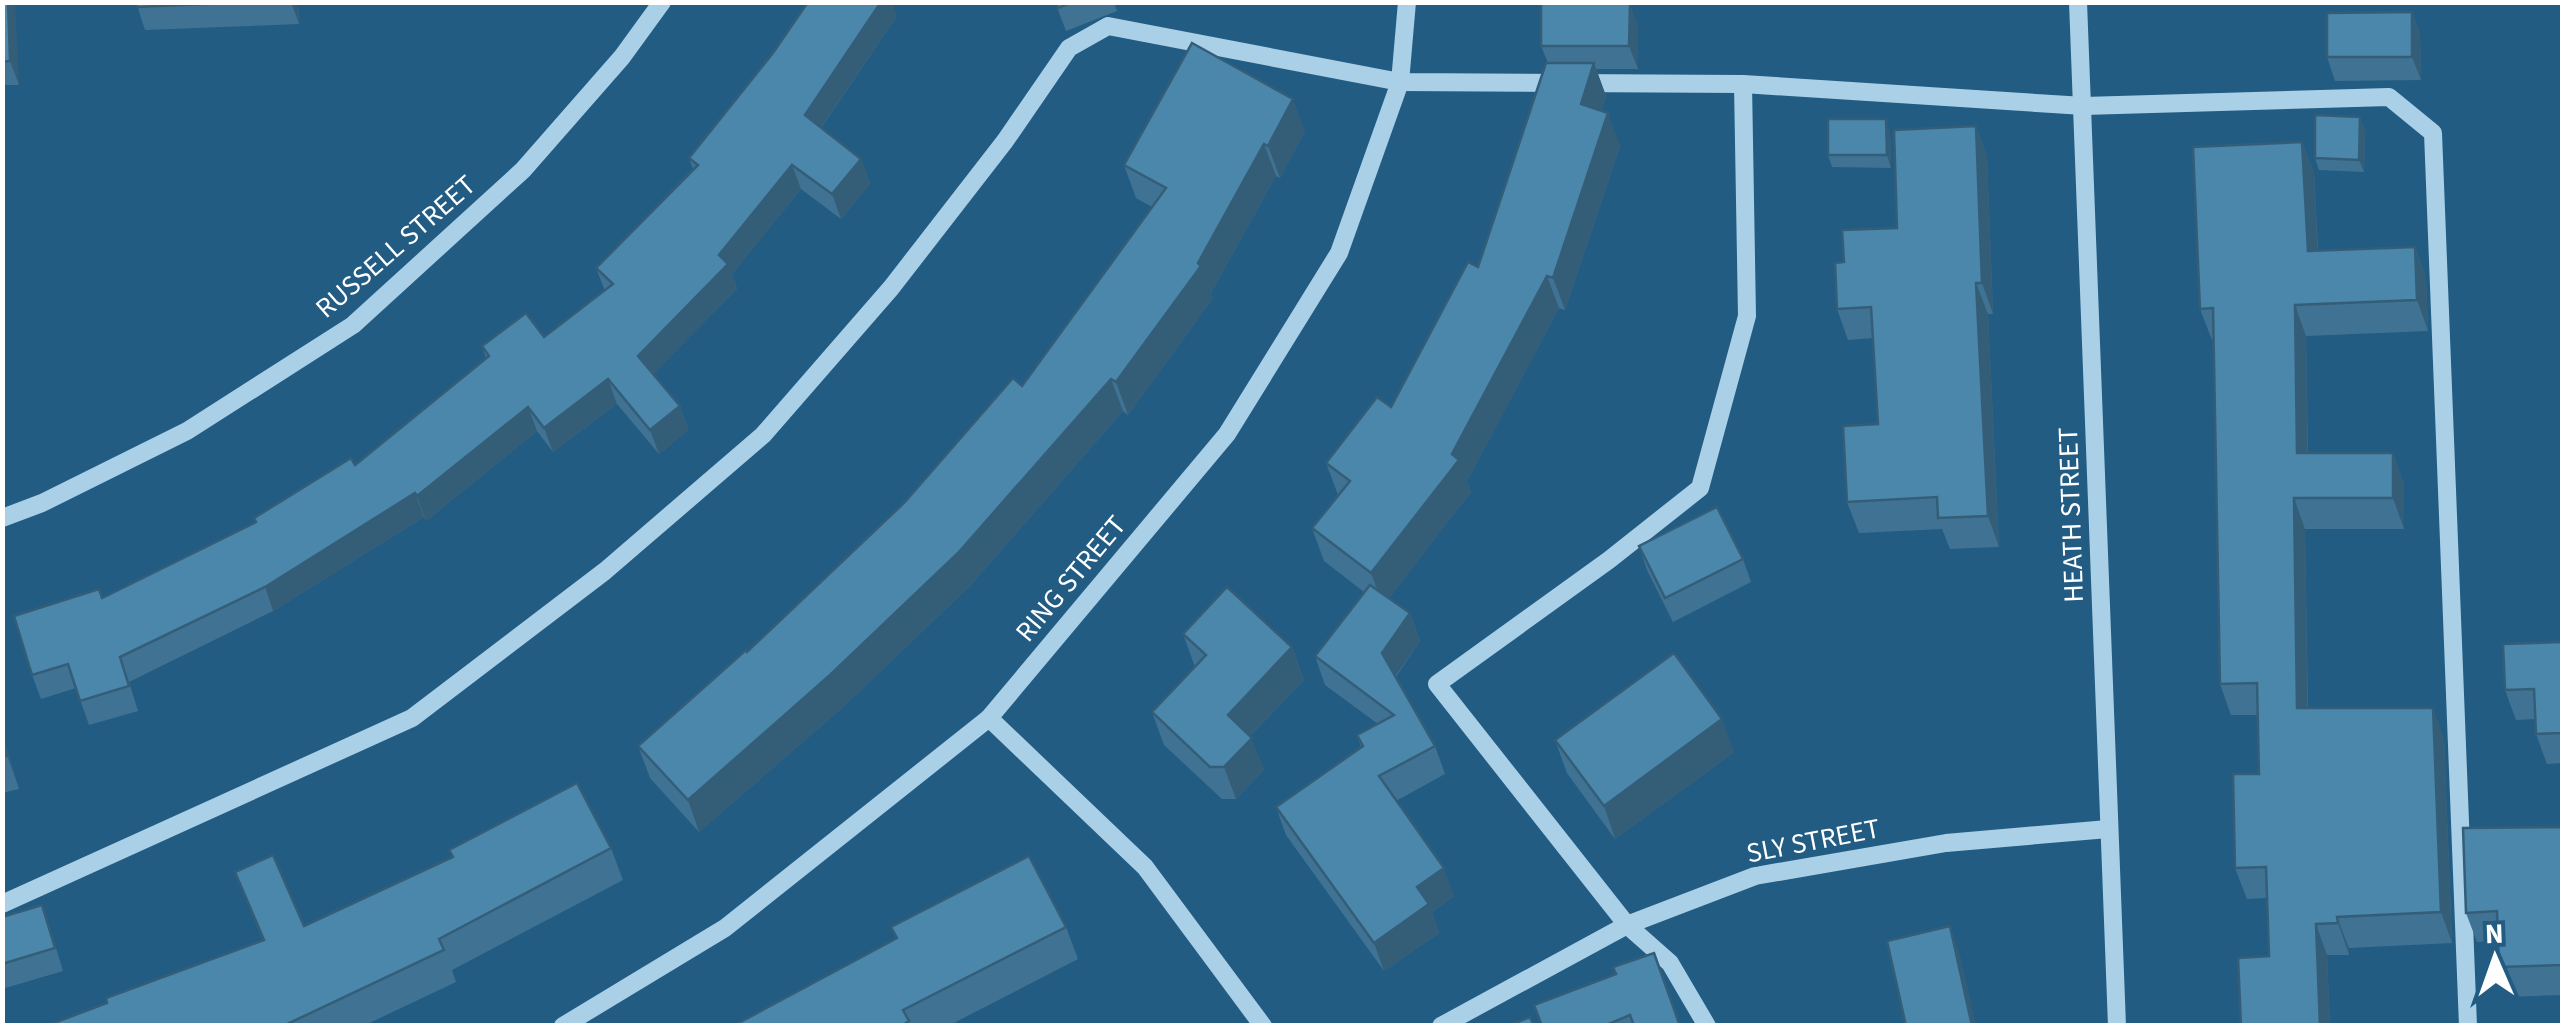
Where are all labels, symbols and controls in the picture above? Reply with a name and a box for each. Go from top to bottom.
street label: RUSSELL STREET [307,166,485,328]
street label: HEATH STREET [2048,427,2094,603]
street label: RING STREET [1006,507,1136,651]
street label: SLY STREET [1743,808,1883,874]
north arrow [2445,908,2545,1008]
text: N [2484,914,2504,954]

